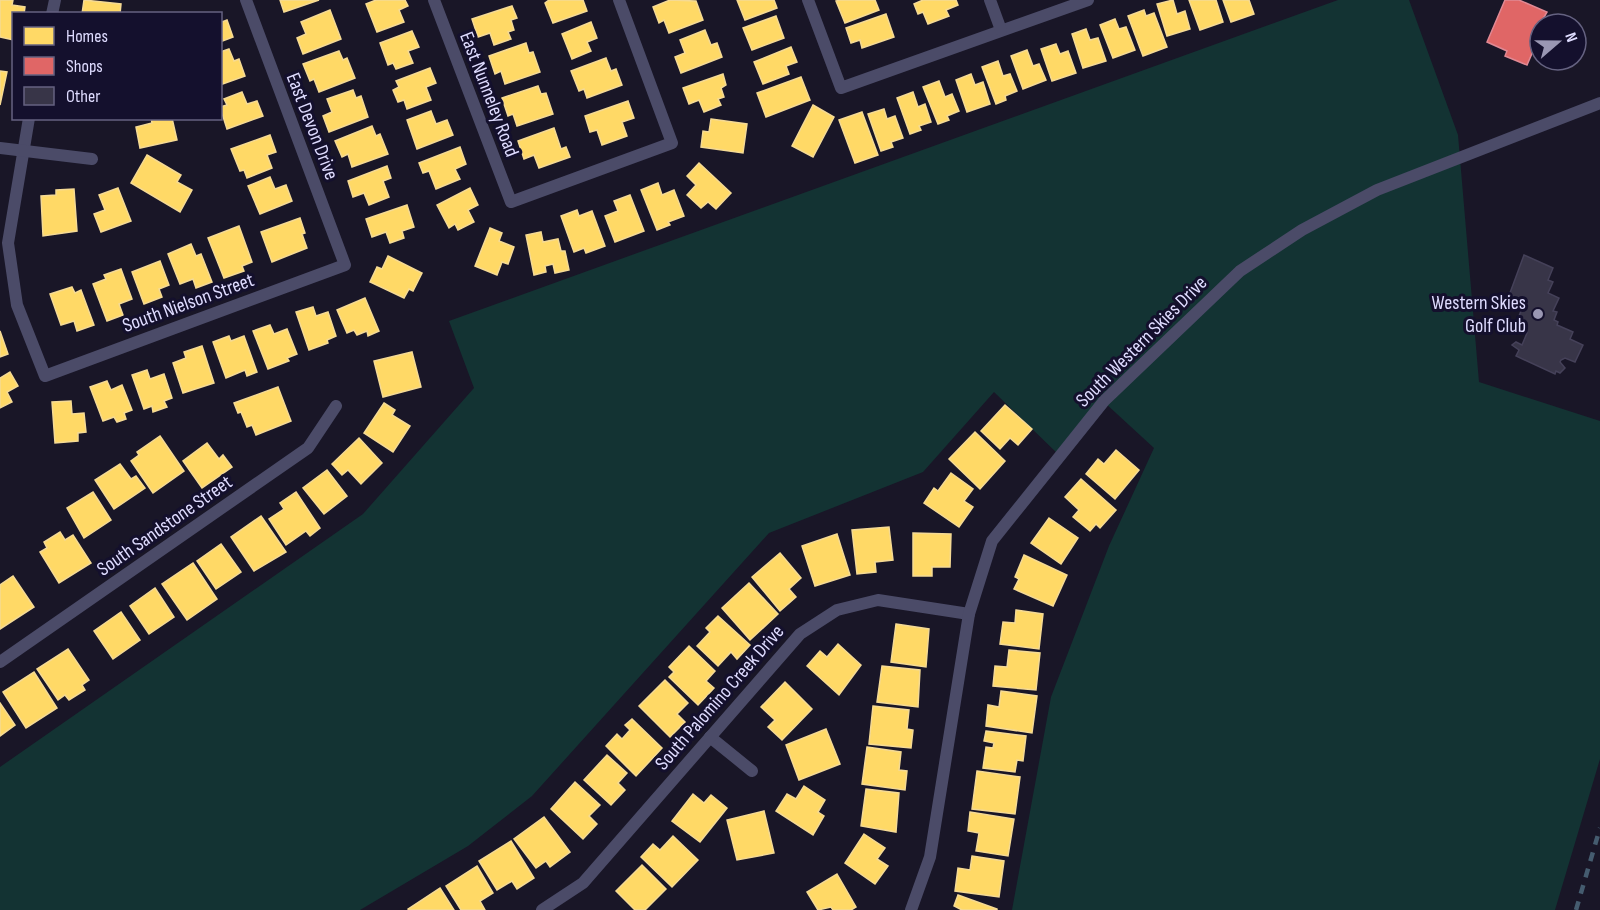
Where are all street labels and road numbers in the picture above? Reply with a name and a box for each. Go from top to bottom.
street label: East Nunneley Road [454,29,524,160]
street label: East Devon Drive [281,70,343,183]
street label: South Nielson Street [119,268,257,338]
street label: South Western Skies Drive [1071,271,1212,412]
street label: South Sandstone Street [92,470,237,581]
street label: South Palomino Creek Drive [650,620,789,775]

